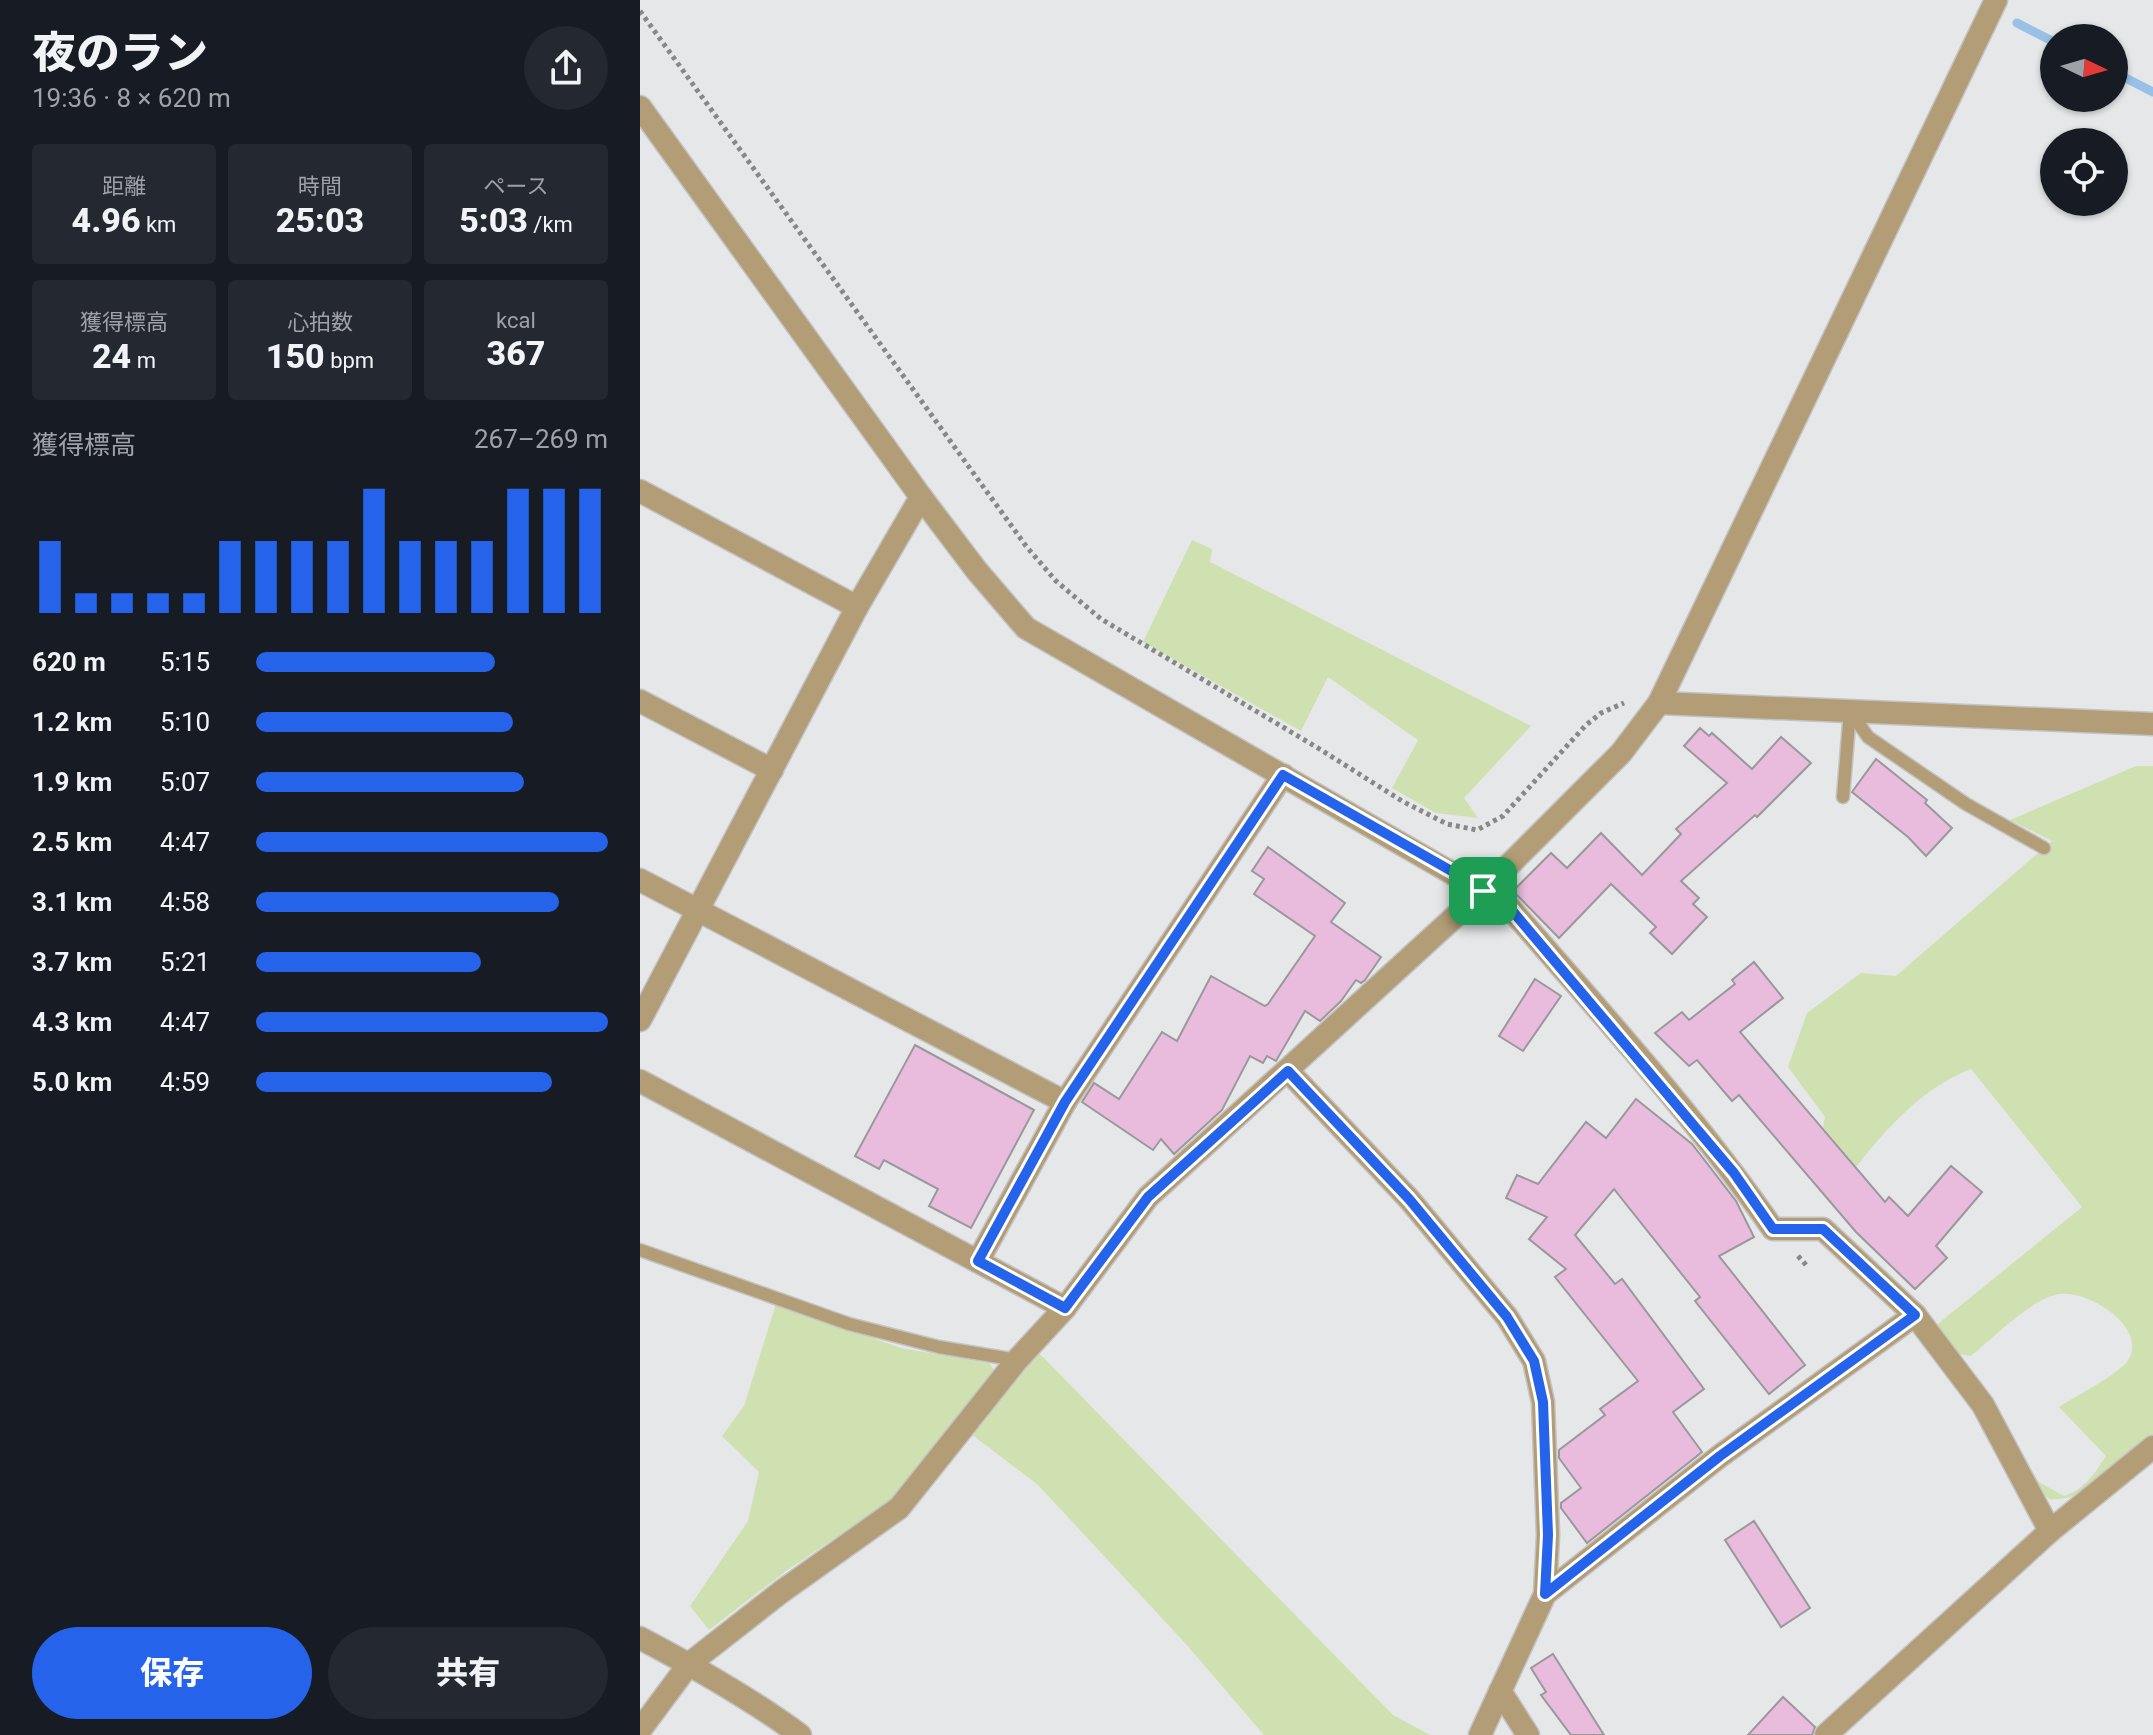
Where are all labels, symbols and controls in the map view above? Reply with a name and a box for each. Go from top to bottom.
north arrow [2040,24,2128,112]
map controls [2040,24,2128,216]
button: share [524,26,608,110]
text: 夜のラン [32,27,208,79]
text: 19:36 · 8 × 620 m [32,83,231,113]
button: locate [2040,128,2128,216]
text: 距離 [102,174,146,199]
text: 時間 [298,174,342,199]
text: ペース [484,174,548,199]
text: 4.96 [72,200,141,240]
text: 25:03 [276,200,364,240]
text: 5:03 [459,200,528,240]
text: km [141,212,176,237]
text: /km [528,212,573,237]
text: kcal [496,308,536,333]
text: 獲得標高 [80,310,168,335]
text: 心拍数 [287,310,353,335]
text: 367 [487,333,545,373]
text: 24 [92,336,131,376]
text: 150 [266,336,325,376]
text: m [131,348,156,373]
text: bpm [325,348,374,373]
text: 267–269 m [474,424,608,454]
text: 獲得標高 [32,430,136,460]
text: 620 m [32,647,106,677]
text: 5:15 [160,647,210,677]
text: 1.2 km [32,707,112,737]
text: 5:10 [160,707,210,737]
text: 1.9 km [32,767,112,797]
text: 5:07 [160,767,210,797]
text: 2.5 km [32,827,112,857]
text: 4:47 [160,827,210,857]
pin [1449,857,1517,925]
icon: arrive [1461,869,1505,913]
text: 3.1 km [32,887,112,917]
text: 4:58 [160,887,210,917]
text: 3.7 km [32,947,112,977]
text: 5:21 [160,947,210,977]
text: 4.3 km [32,1007,112,1037]
text: 4:47 [160,1007,210,1037]
text: 5.0 km [32,1067,112,1097]
text: 4:59 [160,1067,210,1097]
button: 保存 [32,1627,312,1719]
button: 共有 [328,1627,608,1719]

